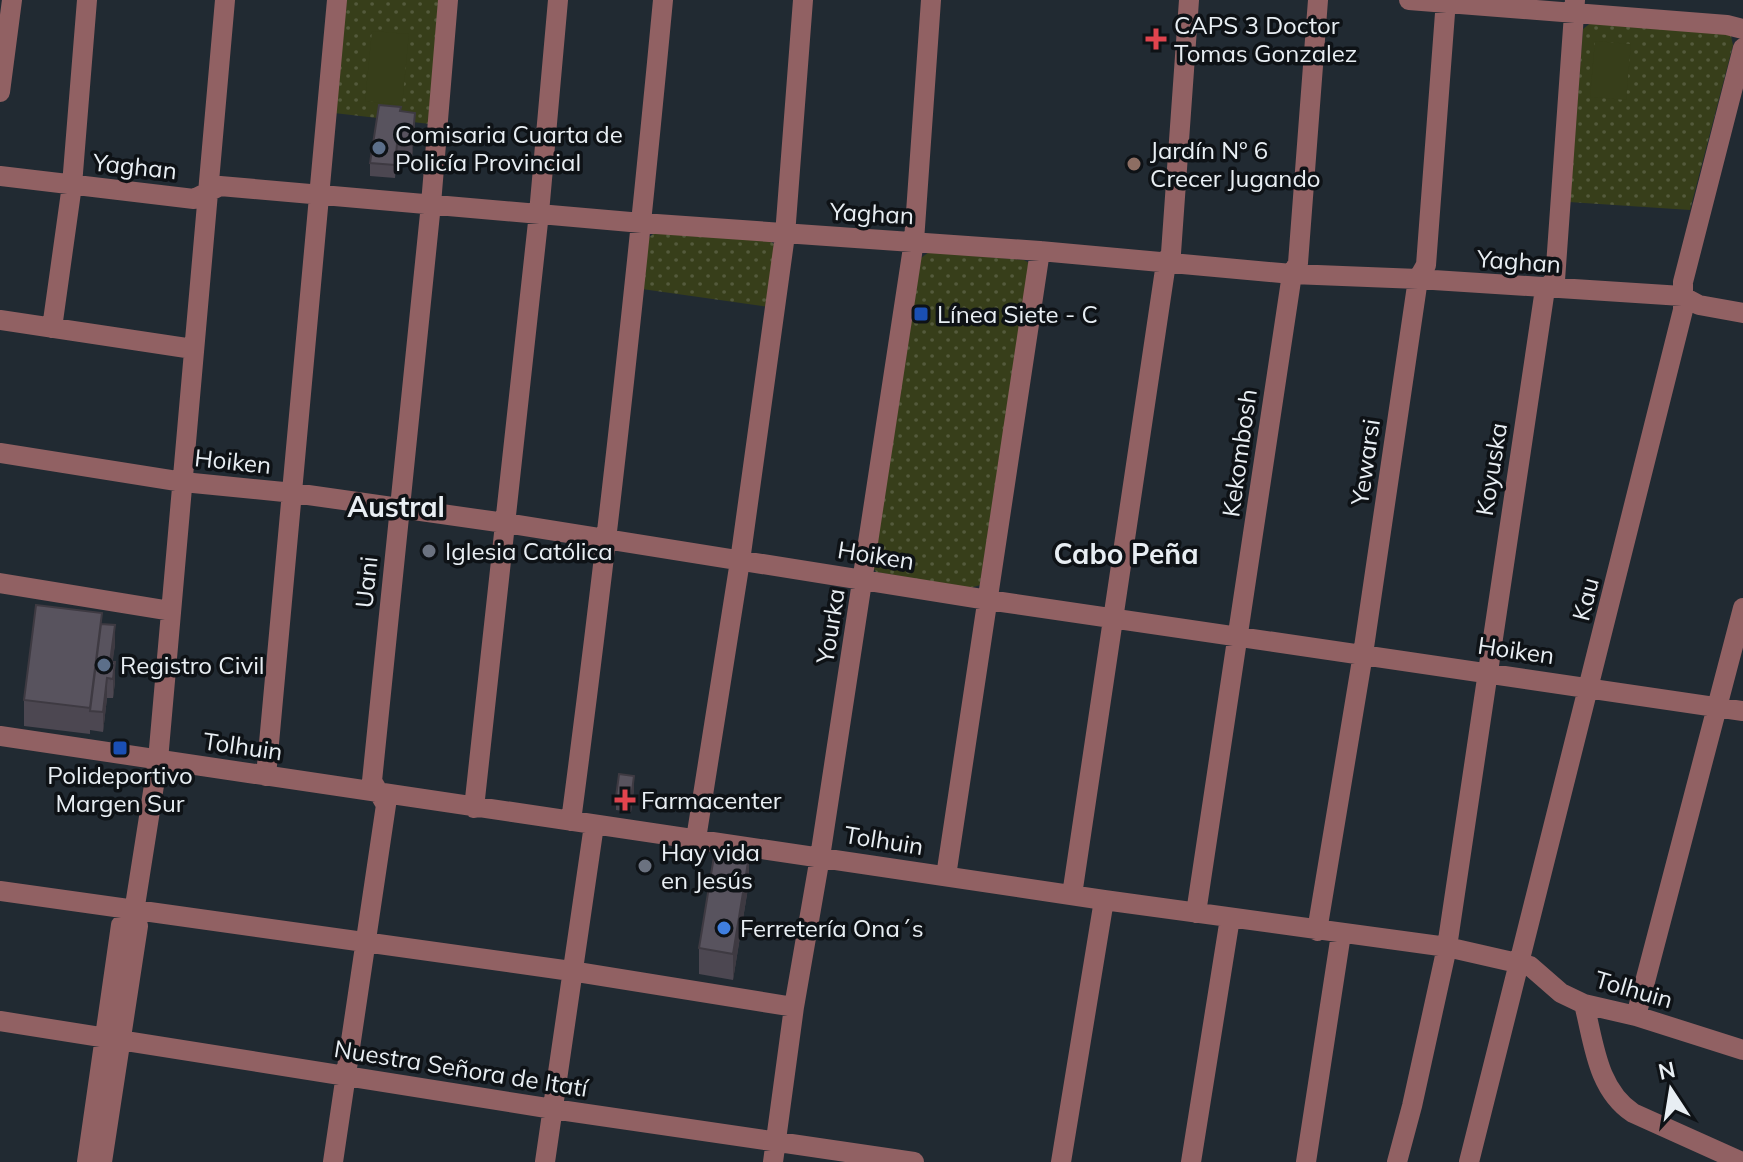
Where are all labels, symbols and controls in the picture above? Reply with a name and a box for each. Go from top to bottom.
place label: CAPS 3 Doctor Tomas Gonzalez [1174,10,1357,68]
marker: CAPS 3 Doctor Tomas Gonzalez [1145,28,1167,50]
place label: Comisaria Cuarta de Policía Provincial [395,119,623,177]
place label: Jardín Nº 6 Crecer Jugando [1150,135,1321,193]
marker: Comisaria Cuarta de Policía Provincial [370,139,388,157]
street label: Yaghan [91,147,178,185]
marker: Jardín Nº 6 Crecer Jugando [1125,155,1143,173]
street label: Yaghan [828,196,915,230]
street label: Yaghan [1475,243,1562,279]
place label: Línea Siete - C [937,299,1098,329]
marker: Línea Siete - C [912,305,930,323]
street label: Kekombosh [1215,387,1263,519]
street label: Yewarsi [1344,417,1386,508]
street label: Koyuska [1469,420,1513,518]
street label: Hoiken [193,442,273,480]
district label: Austral [347,489,445,524]
street label: Hoiken [836,534,916,576]
place label: Iglesia Católica [445,536,613,566]
district label: Cabo Peña [1053,536,1199,571]
marker: Iglesia Católica [420,542,438,560]
street label: Uani [348,555,384,609]
street label: Kau [1565,574,1605,624]
street label: Yourka [809,586,851,667]
street label: Hoiken [1476,630,1556,670]
place label: Registro Civil [120,650,265,680]
marker: Registro Civil [95,656,113,674]
street label: Tolhuin [201,726,285,766]
marker: Polideportivo Margen Sur [111,739,129,757]
place label: Polideportivo Margen Sur [47,760,193,818]
place label: Farmacenter [641,785,782,815]
marker: Farmacenter [616,791,634,809]
street label: Tolhuin [842,819,926,861]
place label: Hay vida en Jesús [661,837,760,895]
marker: Hay vida en Jesús [636,857,654,875]
place label: Ferretería Ona´s [740,913,924,943]
marker: Ferretería Ona´s [715,919,733,937]
street label: Tolhuin [1592,964,1676,1014]
street label: Nuestra Señora de Itatí [332,1033,591,1103]
north arrow [1631,1050,1711,1130]
text: N [1656,1055,1678,1086]

